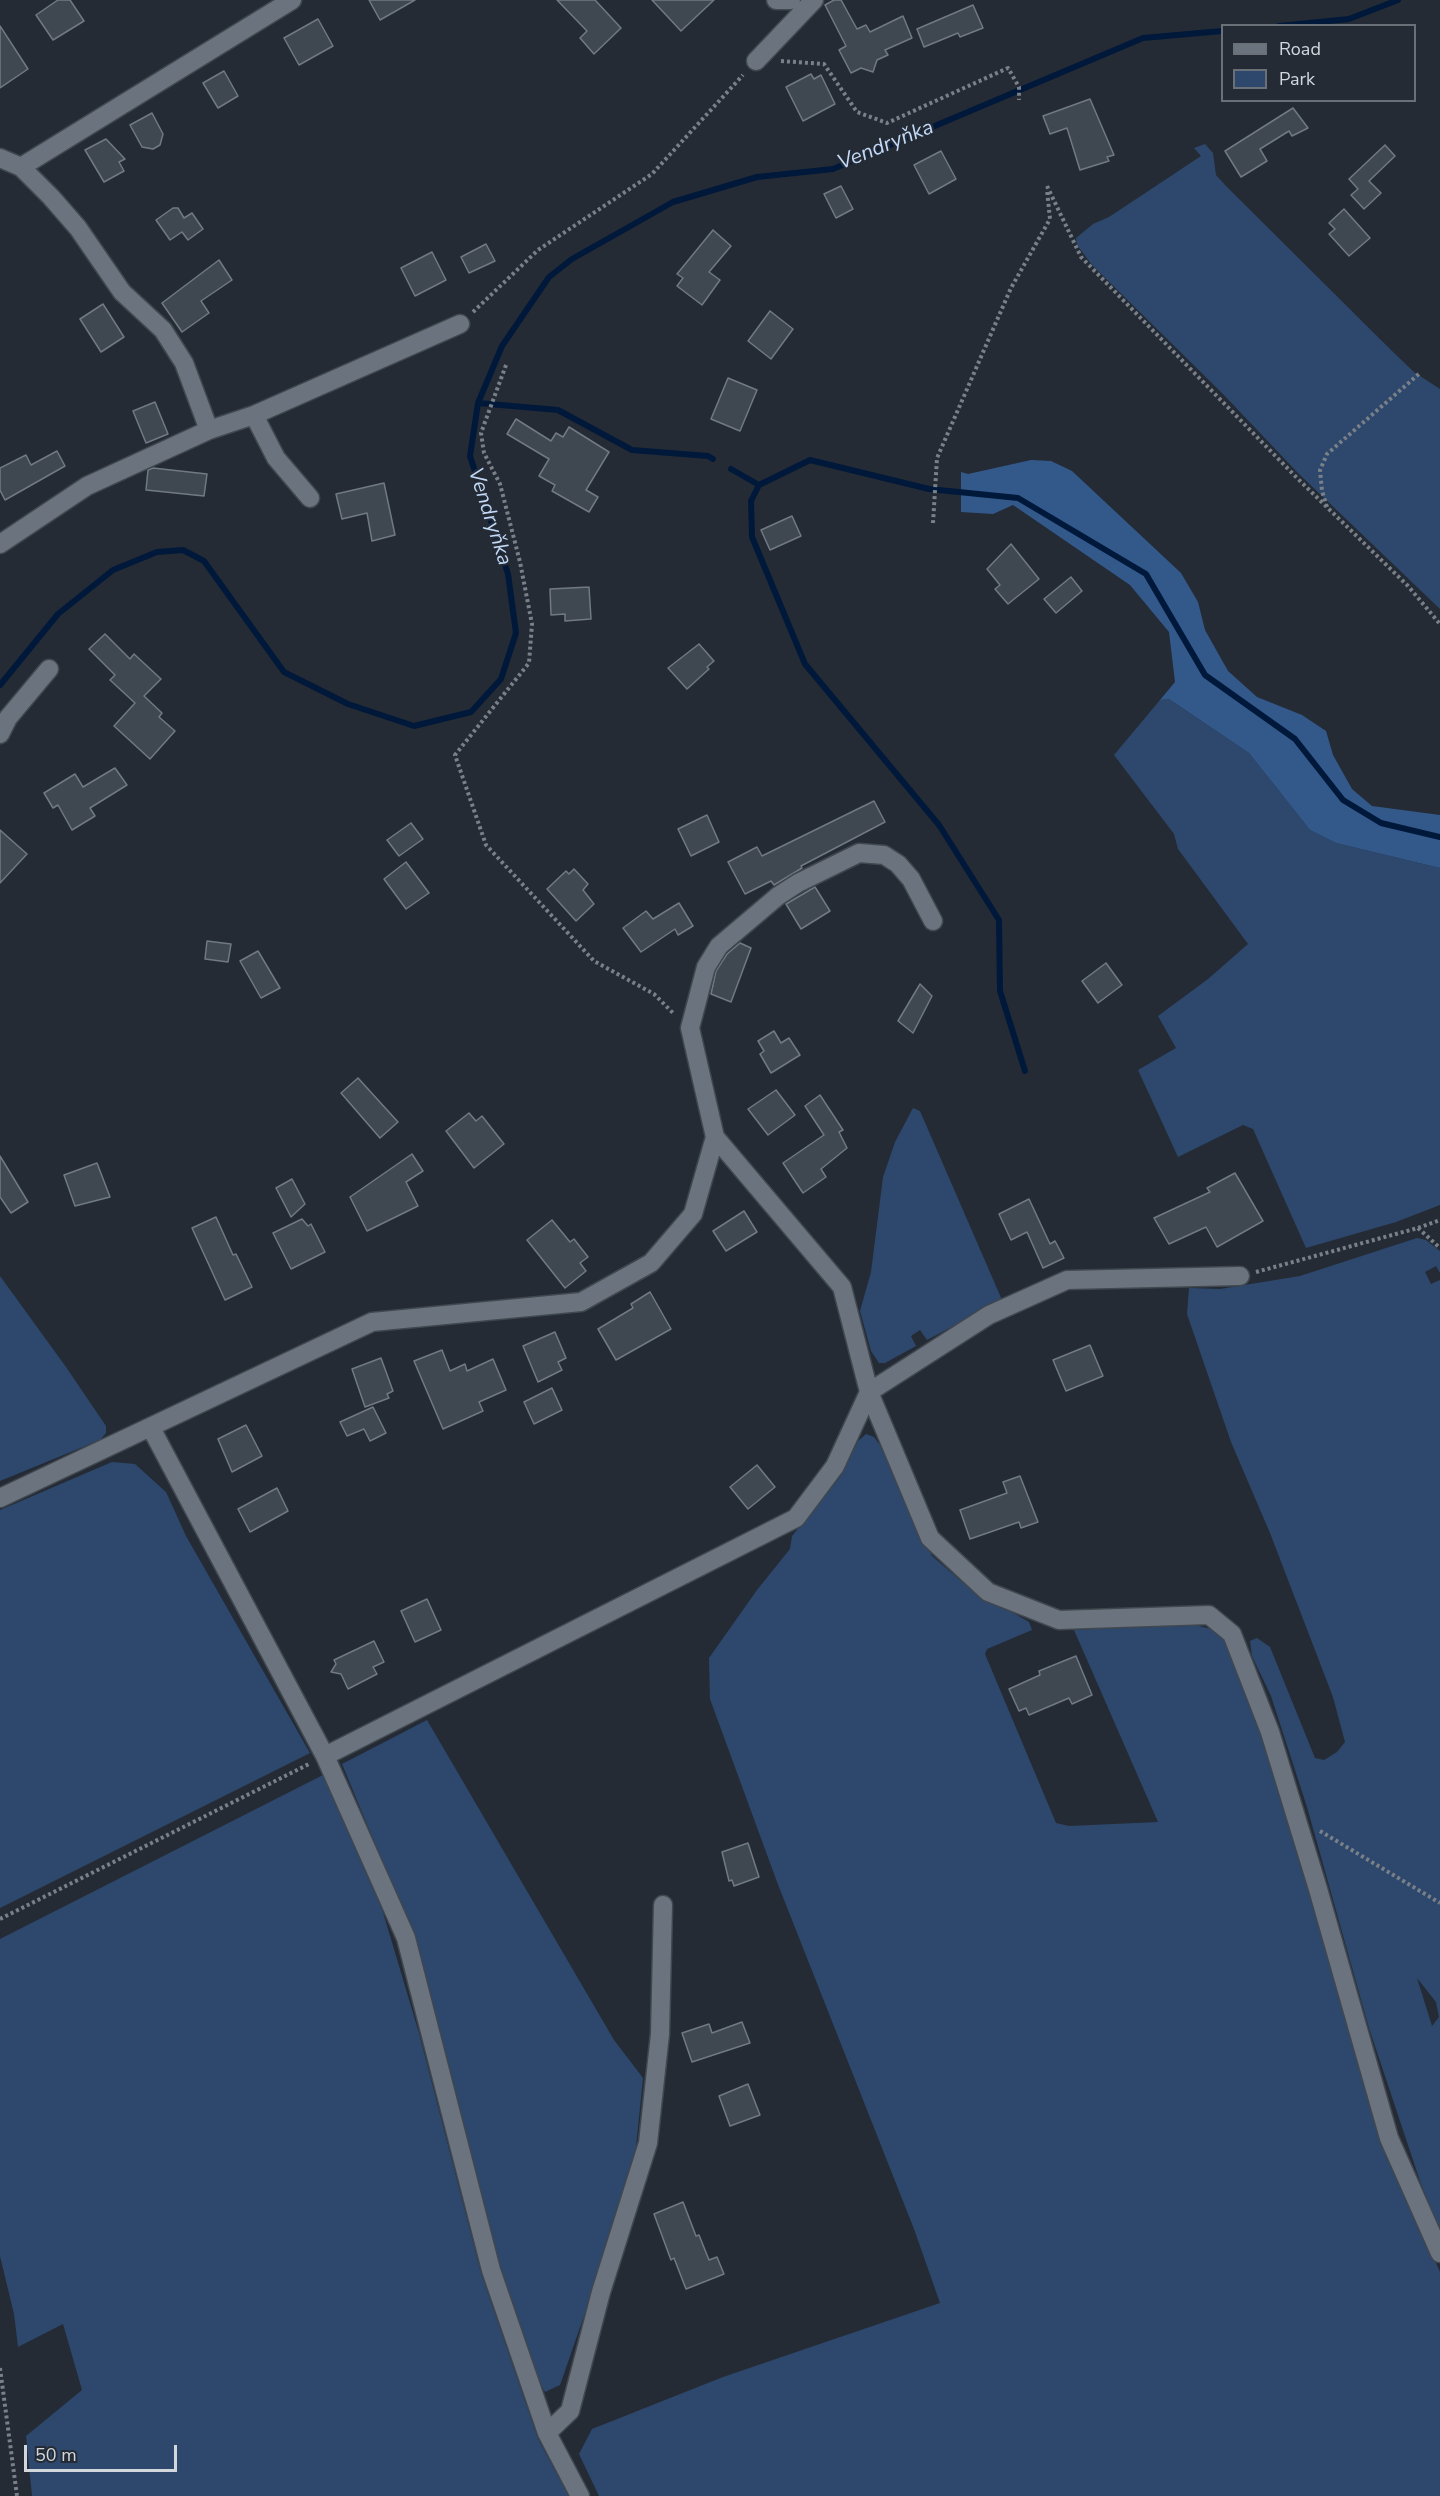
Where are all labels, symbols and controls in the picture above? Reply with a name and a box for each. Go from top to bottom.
legend [1221,24,1416,102]
text: Road [1279,37,1321,61]
text: Park [1279,67,1315,91]
water label: Vendryňka [834,115,938,177]
water label: Vendryňka [461,465,517,569]
scale bar [27,2433,180,2471]
text: 50 m [35,2443,77,2467]

